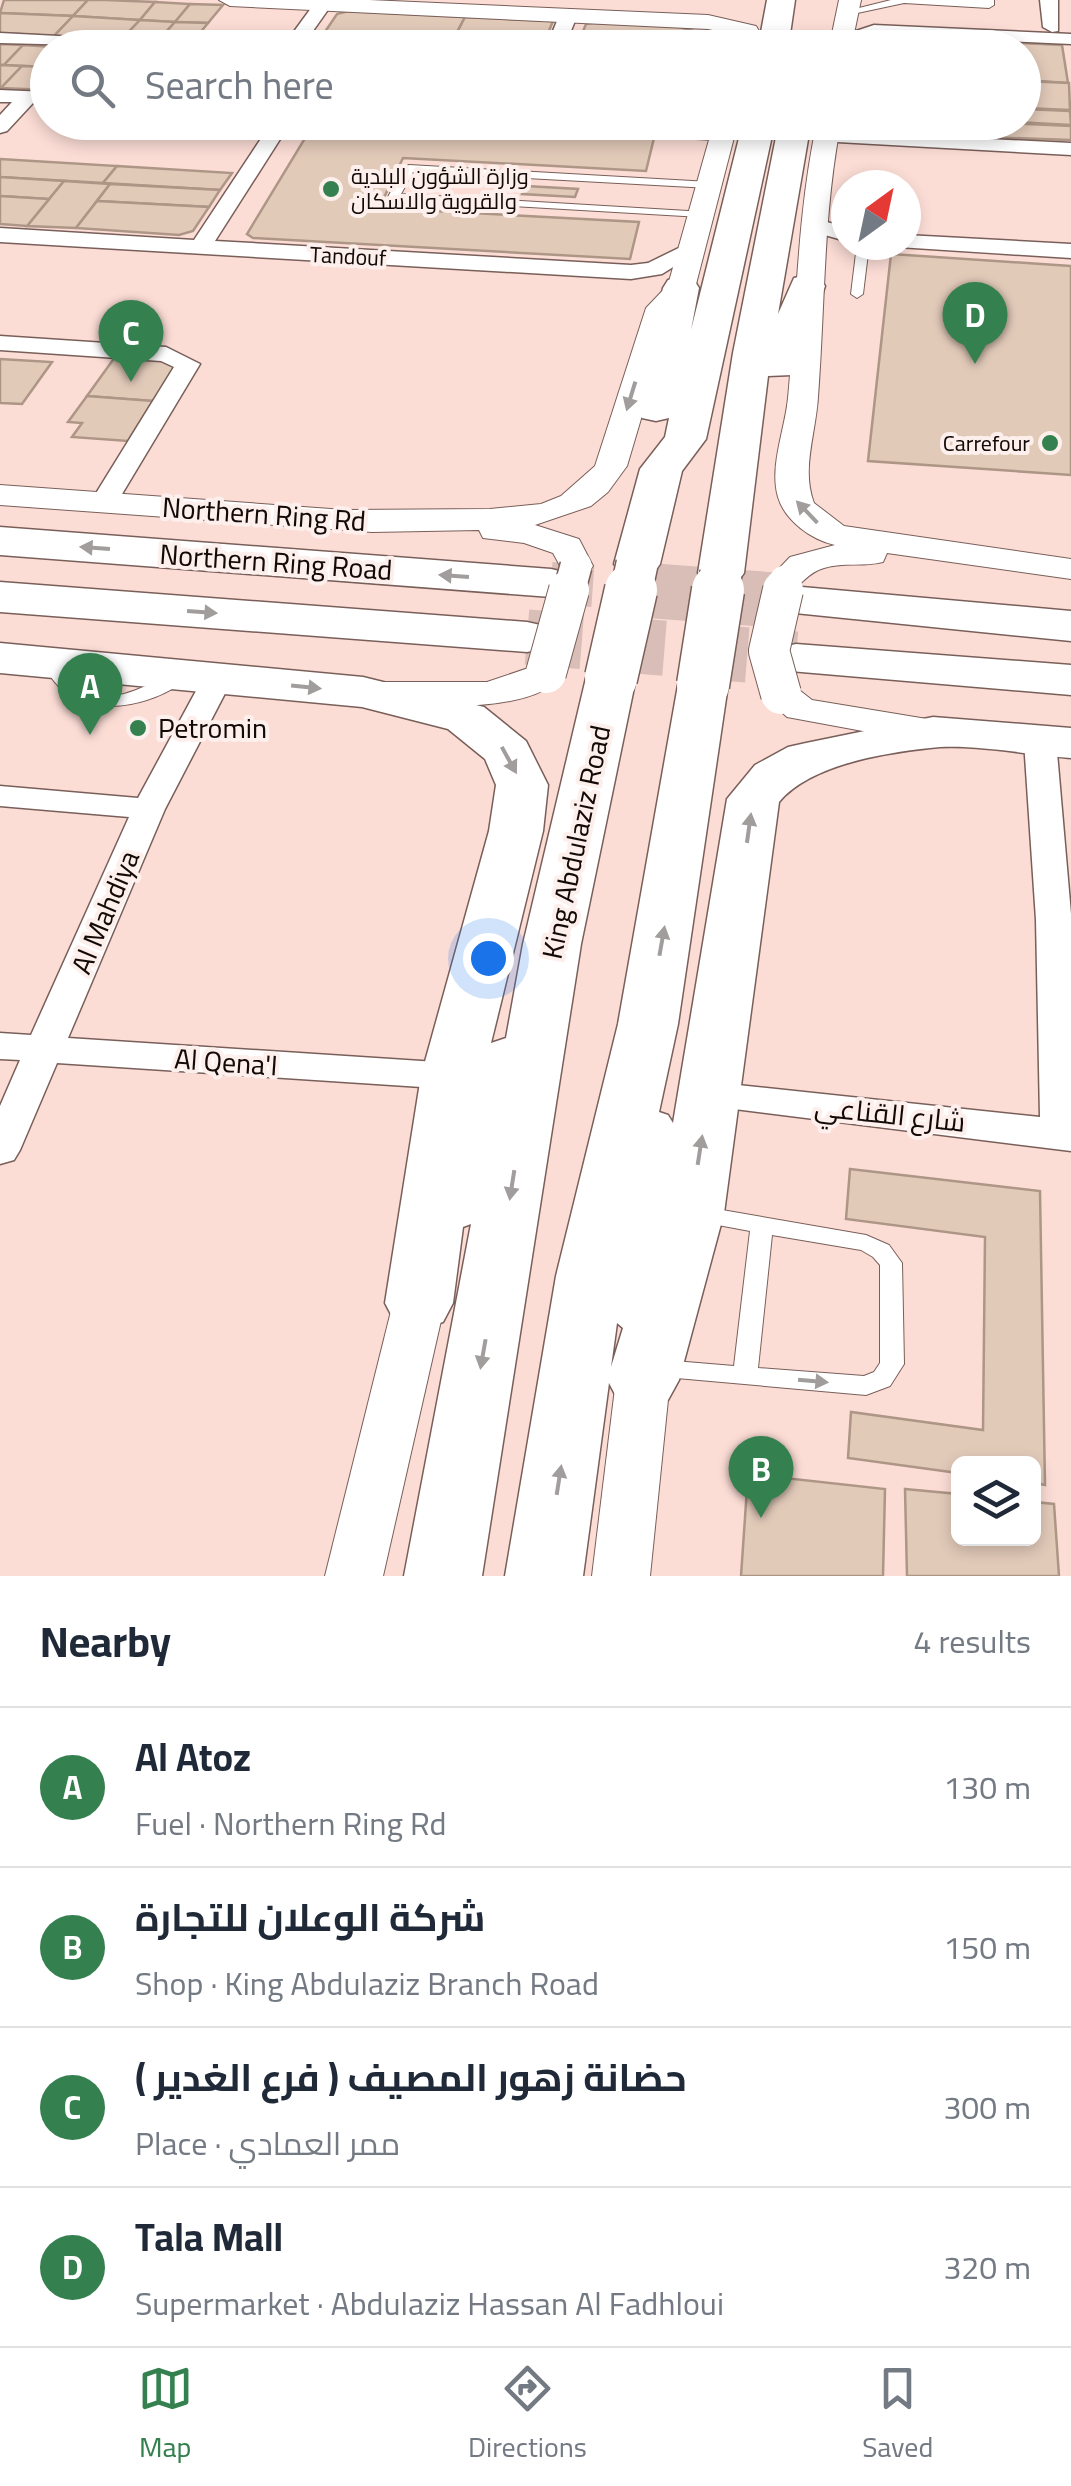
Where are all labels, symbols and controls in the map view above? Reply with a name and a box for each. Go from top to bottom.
search box [30,30,1041,140]
text: Search here [145,49,334,121]
icon: search [65,58,120,113]
place label: وزارة الشؤون البلدية والقروية والاسكان [351,155,529,222]
north arrow [831,170,921,260]
marker: وزارة الشؤون البلدية والقروية والاسكان [320,178,342,200]
street label: Tandouf [309,233,388,279]
pin: D [942,282,1008,364]
pin: C [98,300,164,382]
one-way arrow [622,381,637,411]
place label: Carrefour [943,422,1030,464]
marker: Carrefour [1039,432,1061,454]
street label: Northern Ring Rd [160,481,368,547]
one-way arrow [796,501,819,525]
street label: Northern Ring Road [158,528,394,596]
one-way arrow [79,540,111,556]
one-way arrow [438,568,470,584]
one-way arrow [186,605,218,621]
pin: A [58,652,122,735]
one-way arrow [291,679,323,695]
place label: Petromin [158,702,267,754]
marker: Petromin [127,717,149,739]
street label: King Abdulaziz Road [526,720,626,964]
one-way arrow [499,746,517,774]
one-way arrow [741,812,757,843]
street label: Al Mahdiya [56,842,154,982]
one-way arrow [655,925,670,956]
your location [463,933,514,984]
street label: Al Qena'I [173,1032,279,1092]
street label: شارع القناعي [812,1080,968,1148]
one-way arrow [693,1133,709,1165]
one-way arrow [504,1170,519,1202]
one-way arrow [475,1338,490,1370]
one-way arrow [798,1374,830,1390]
pin: B [728,1436,794,1518]
map controls [951,1456,1041,1546]
button: layers [951,1456,1041,1546]
one-way arrow [552,1463,567,1495]
text: Nearby [40,1602,171,1681]
text: 4 results [914,1611,1031,1671]
text: Al Atoz [135,1721,251,1793]
text: A [63,1757,82,1817]
text: 130 m [943,1757,1031,1817]
text: Fuel · Northern Ring Rd [135,1793,446,1853]
text: شركة الوعلان للتجارة [135,1881,485,1953]
text: B [63,1917,82,1977]
text: 150 m [943,1917,1031,1977]
text: Shop · King Abdulaziz Branch Road [135,1953,599,2013]
text: حضانة زهور المصيف ( فرع الغدير ) [135,2041,687,2113]
text: C [64,2077,81,2137]
text: 300 m [943,2077,1031,2137]
text: Place · ممر العمادي [135,2113,400,2173]
text: Tala Mall [135,2201,283,2273]
text: D [62,2237,83,2297]
text: 320 m [943,2237,1031,2297]
text: Supermarket · Abdulaziz Hassan Al Fadhloui [135,2273,724,2333]
tab: Map [138,2361,193,2473]
tab: Directions [468,2361,587,2473]
tab: Saved [862,2361,933,2473]

